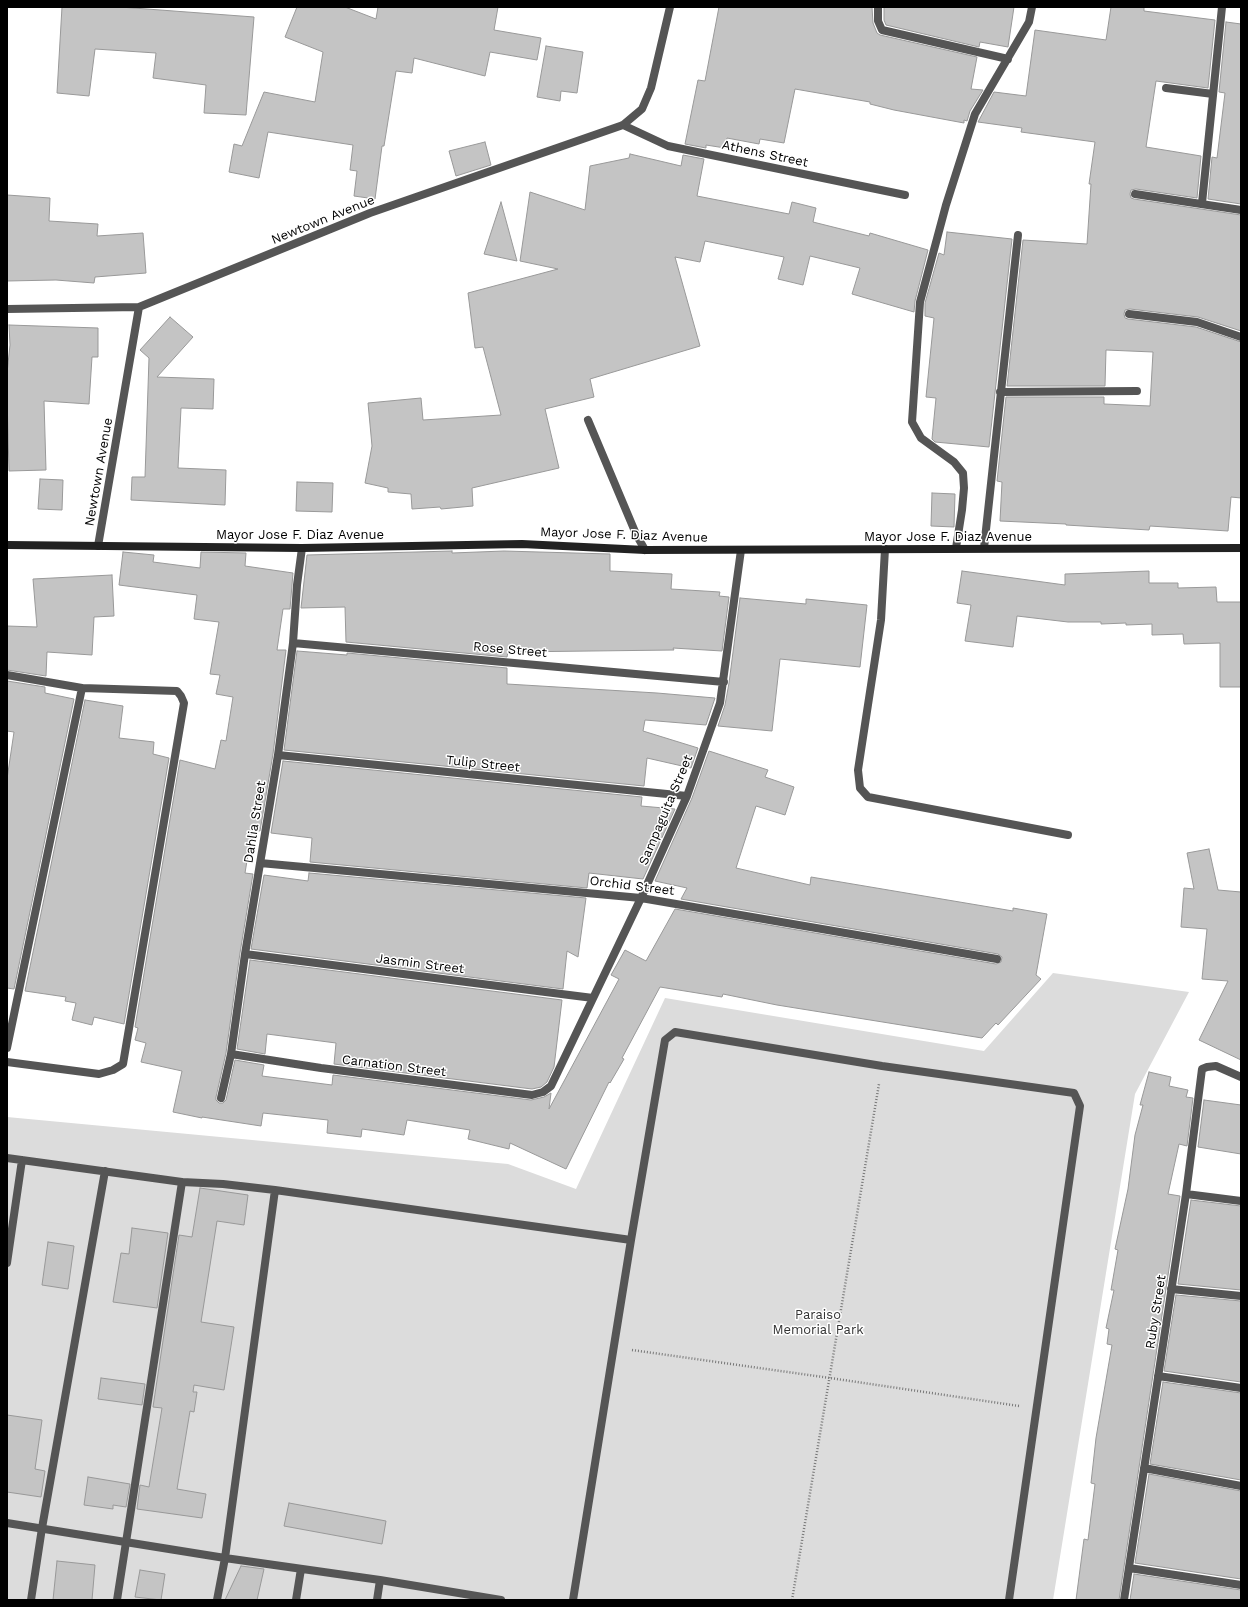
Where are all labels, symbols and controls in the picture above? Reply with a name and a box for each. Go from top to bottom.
street label: Athens Street [721,137,809,171]
street label: Newtown Avenue [269,192,377,248]
street label: Newtown Avenue [82,416,116,528]
street label: Mayor Jose F. Diaz Avenue [540,524,708,546]
street label: Mayor Jose F. Diaz Avenue [216,527,384,543]
street label: Mayor Jose F. Diaz Avenue [864,529,1032,545]
street label: Rose Street [472,639,548,661]
street label: Tulip Street [445,752,521,776]
street label: Sampaguita Street [636,753,696,867]
street label: Dahlia Street [241,780,269,864]
street label: Orchid Street [589,873,675,899]
street label: Jasmin Street [375,951,465,977]
street label: Carnation Street [341,1052,447,1080]
street label: Ruby Street [1142,1274,1170,1350]
park label: Paraiso Memorial Park [772,1307,864,1338]

